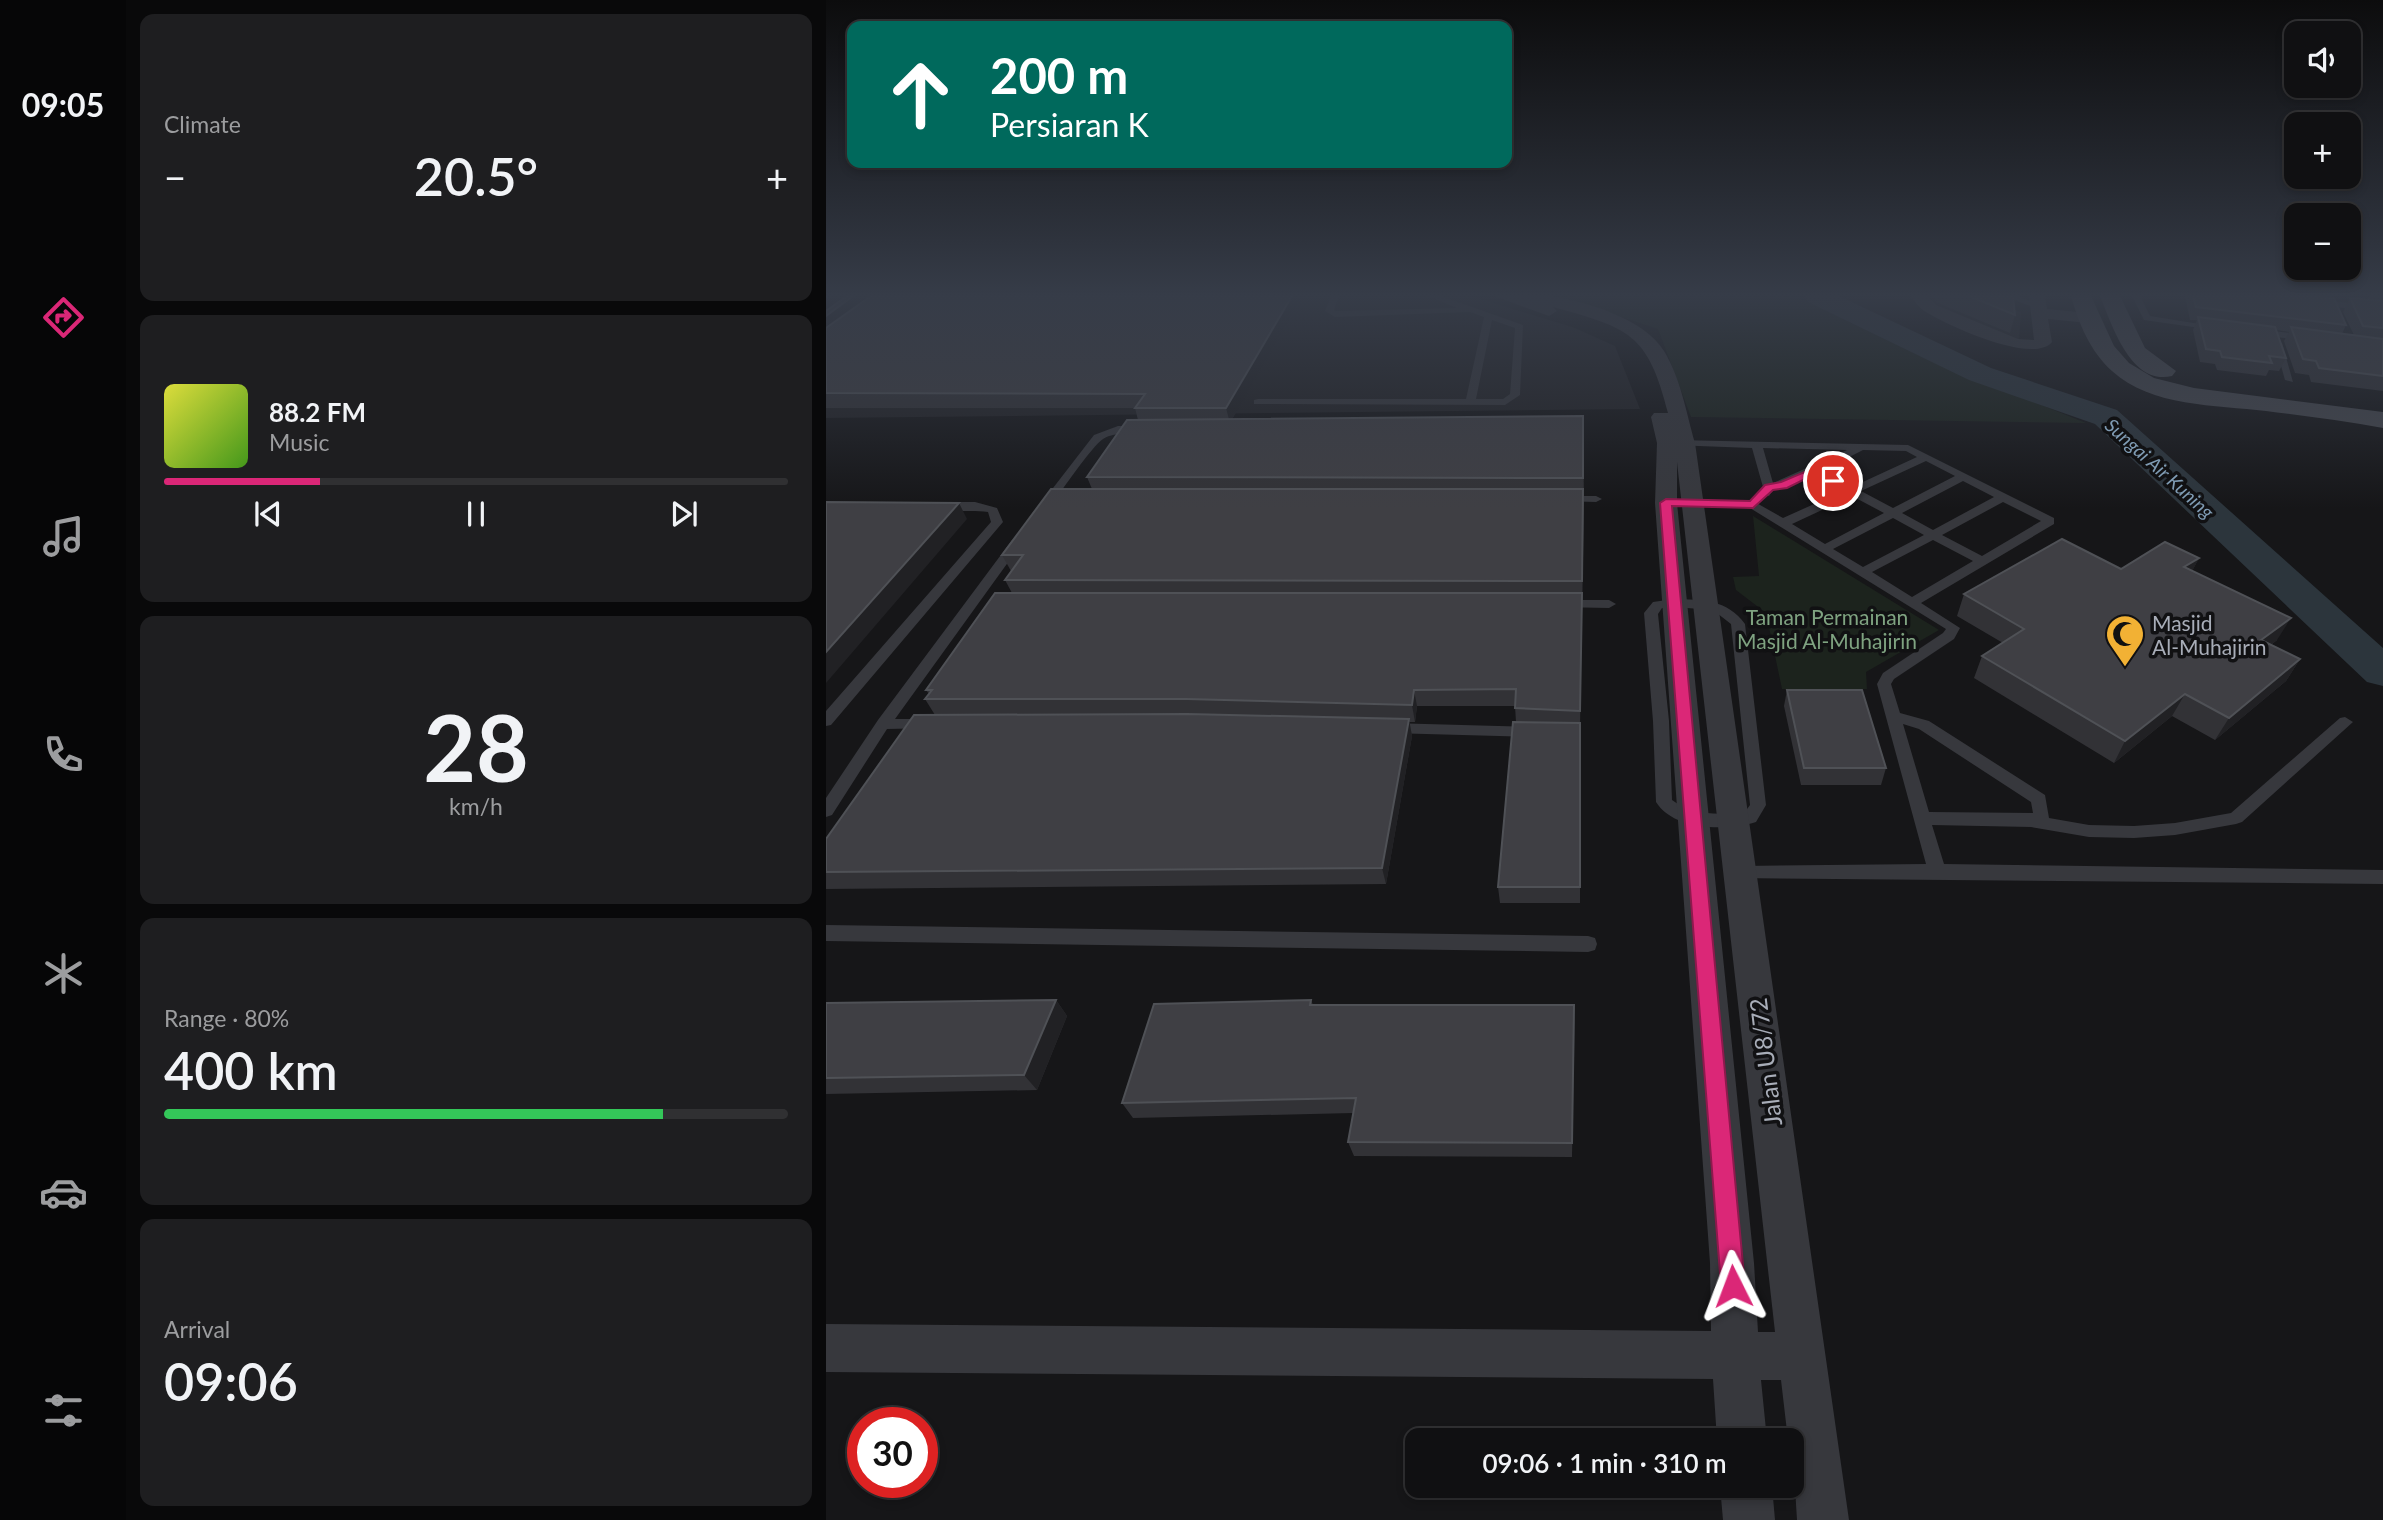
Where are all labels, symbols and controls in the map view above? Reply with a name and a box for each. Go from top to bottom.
map controls [2284,21,2361,280]
button: sound [2284,21,2361,98]
text: 200 m [990,46,1128,104]
icon: ahead [875,49,966,140]
text: 09:05 [22,85,104,124]
text: Persiaran K [990,105,1149,144]
text: Climate [164,110,241,138]
button: + [2284,112,2361,189]
text: 20.5° [414,145,538,207]
text: − [164,154,186,200]
text: + [766,154,788,200]
button: − [2284,203,2361,280]
icon: directions [39,293,88,342]
text: 88.2 FM [269,396,366,428]
water label: Sungai Air Kuning [2101,413,2220,523]
text: Music [269,428,329,456]
pin [1803,451,1863,511]
icon: arrive [1814,462,1852,500]
icon: previous [249,495,287,533]
icon: pause [457,495,495,533]
icon: next [665,495,703,533]
icon: music [39,512,88,561]
park label: Taman Permainan Masjid Al-Muhajirin [1737,604,1917,653]
place label: Masjid Al-Muhajirin [2152,610,2267,659]
mosque icon: Masjid Al-Muhajirin [2104,613,2146,668]
text: 28 [423,692,529,801]
icon: phone [39,730,88,779]
text: km/h [449,792,503,820]
icon: climate [39,949,88,998]
street label: Jalan U8/72 [1743,996,1787,1128]
text: Range · 80% [164,1004,289,1032]
text: 400 km [164,1039,338,1101]
icon: car [39,1168,88,1217]
position arrow [1696,1249,1770,1323]
text: Arrival [164,1315,230,1343]
text: 09:06 [164,1350,298,1412]
icon: filters [39,1386,88,1435]
speed limit sign: 30 [847,1407,938,1498]
text: 09:06 · 1 min · 310 m [1482,1447,1727,1479]

